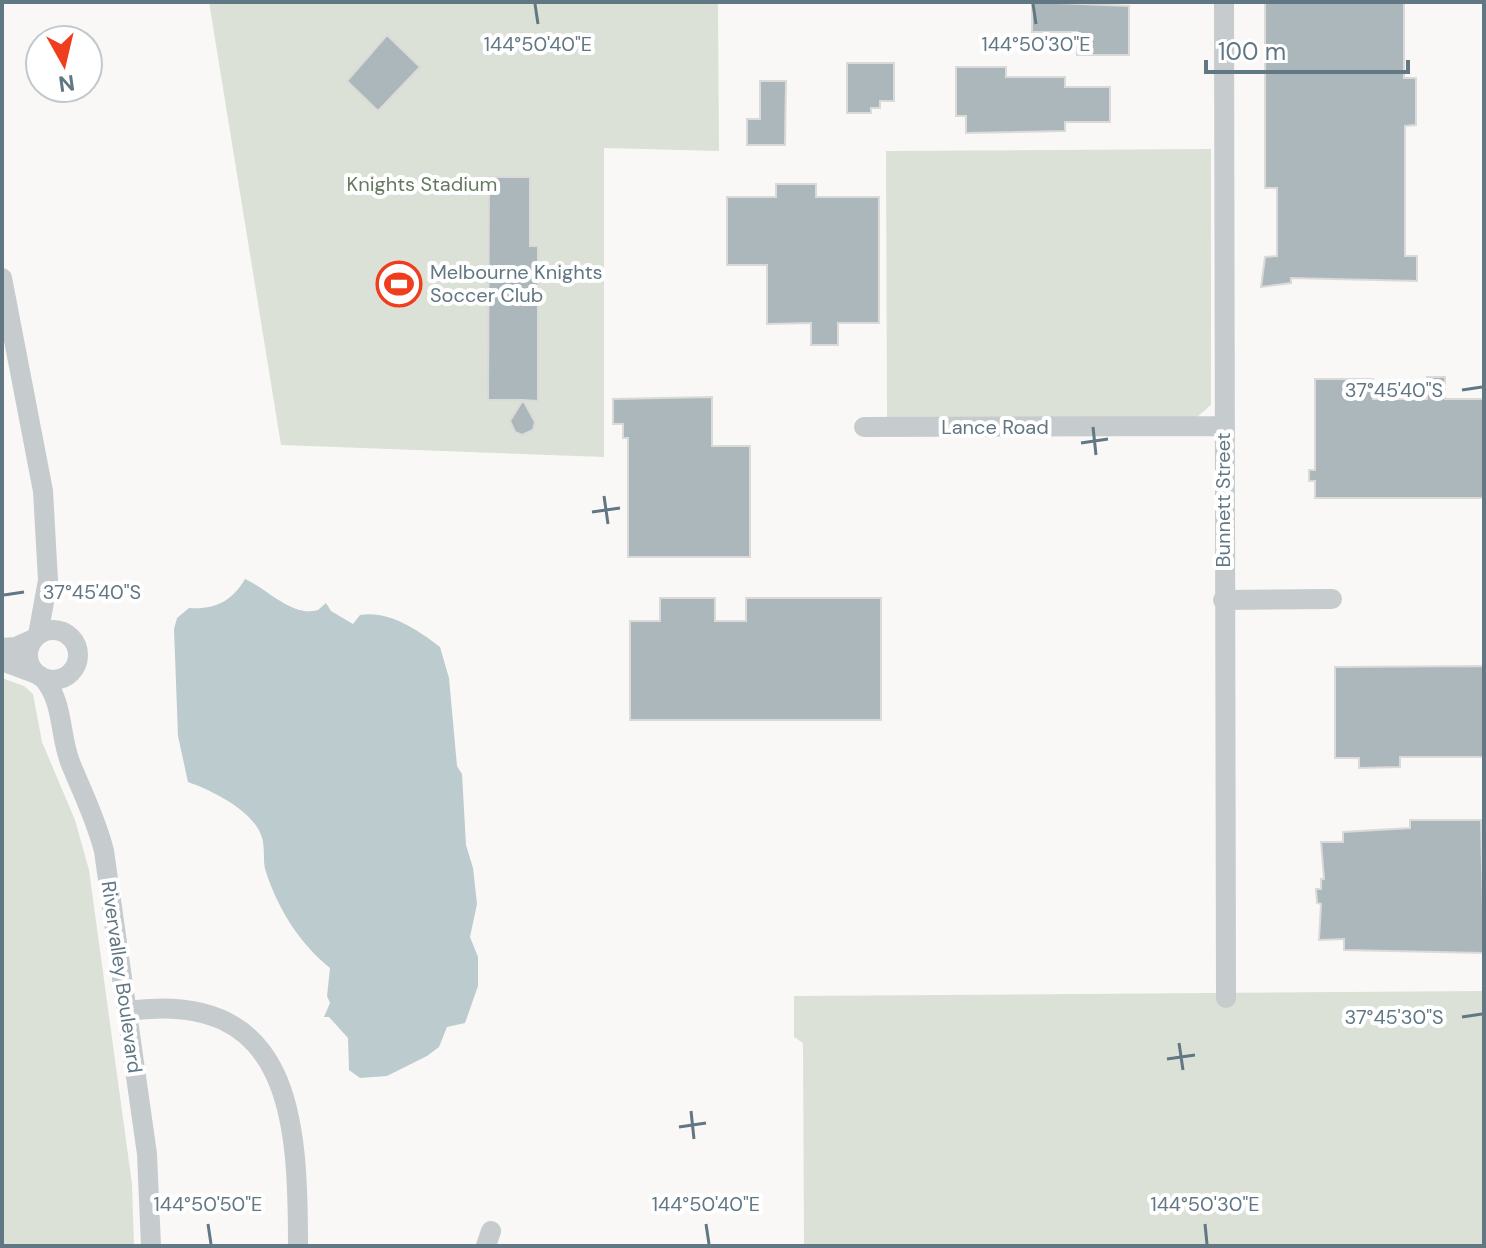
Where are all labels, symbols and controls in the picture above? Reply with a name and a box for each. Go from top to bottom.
north arrow [24,24,104,104]
scale bar [1206,24,1408,74]
text: 144°50'40"E [484,31,592,57]
text: 144°50'30"E [981,31,1091,57]
text: 100 m [1218,36,1286,67]
text: N [57,68,77,99]
park label: Knights Stadium [347,171,497,197]
place label: Melbourne Knights Soccer Club [430,259,603,308]
sports icon: Melbourne Knights Soccer Club [375,260,423,308]
text: 37°45'40"S [1345,377,1443,403]
street label: Lance Road [941,414,1049,440]
street label: Bunnett Street [1210,432,1236,568]
text: 37°45'40"S [43,579,141,605]
street label: Rivervalley Boulevard [96,879,148,1075]
text: 37°45'30"S [1344,1004,1444,1030]
text: 144°50'50"E [154,1191,262,1217]
text: 144°50'40"E [652,1191,760,1217]
text: 144°50'30"E [1150,1191,1260,1217]

